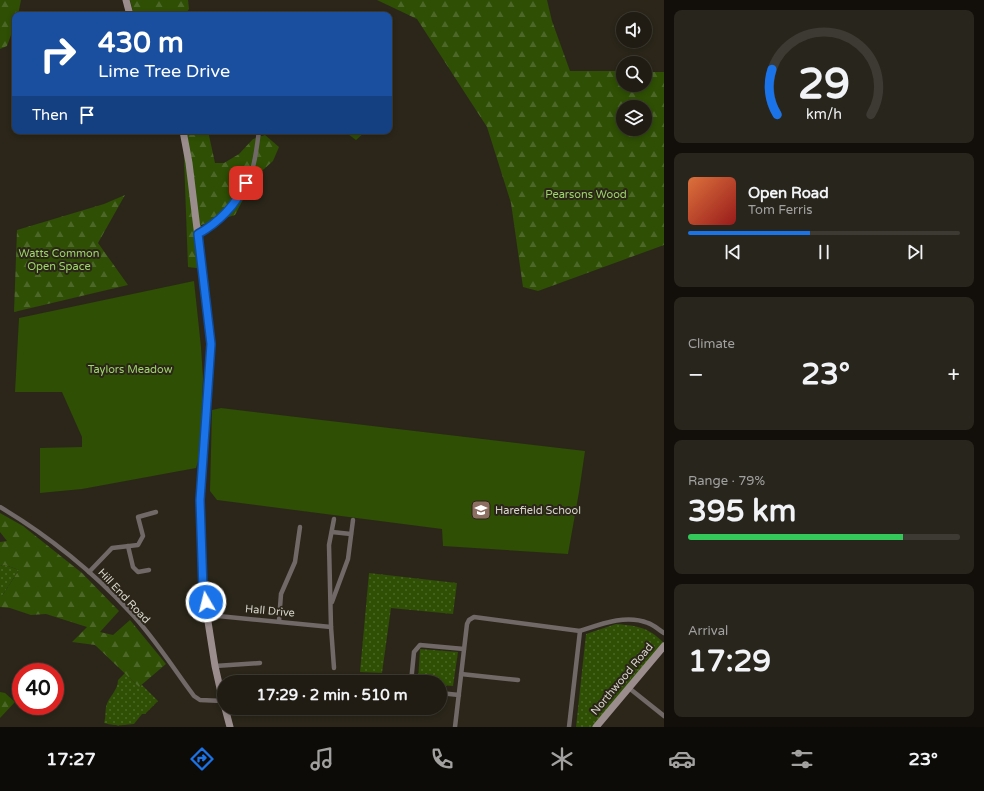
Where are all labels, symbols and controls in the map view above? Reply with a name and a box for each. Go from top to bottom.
map controls [616,12,652,136]
button: sound [616,12,652,48]
text: 430 m [98,26,184,60]
icon: right [32,28,84,80]
button: search [616,56,652,92]
text: Lime Tree Drive [98,60,230,82]
text: 29 [798,60,850,110]
button: layers [616,100,652,136]
icon: arrive [76,104,98,126]
text: km/h [806,105,842,122]
text: Then [32,106,68,124]
pin [229,166,263,200]
icon: arrive [235,172,257,194]
text: Open Road [748,184,829,202]
park label: Pearsons Wood [545,188,627,201]
text: Tom Ferris [748,202,812,218]
icon: previous [722,241,744,263]
icon: pause [813,241,835,263]
icon: next [904,241,926,263]
park label: Watts Common Open Space [18,247,100,273]
text: Climate [688,336,735,352]
text: 23° [801,356,850,393]
text: − [688,362,704,388]
text: + [948,362,960,388]
park label: Taylors Meadow [88,363,173,376]
text: Range · 79% [688,473,765,489]
text: 395 km [688,493,796,530]
school or university icon: Harefield School [470,499,492,521]
place label: Harefield School [495,504,581,517]
street label: Hill End Road [95,566,153,626]
position arrow [185,581,227,623]
street label: Hall Drive [245,602,295,620]
text: Arrival [688,623,728,639]
street label: Northwood Road [588,640,656,718]
text: 17:29 [688,643,771,680]
speed limit sign: 40 [12,663,64,715]
text: 17:29 · 2 min · 510 m [257,686,407,704]
icon: directions [188,745,216,773]
icon: music [308,745,336,773]
icon: phone [428,745,456,773]
icon: climate [548,745,576,773]
icon: car [668,745,696,773]
icon: filters [788,745,816,773]
text: 17:27 [46,748,96,770]
text: 23° [908,748,938,770]

